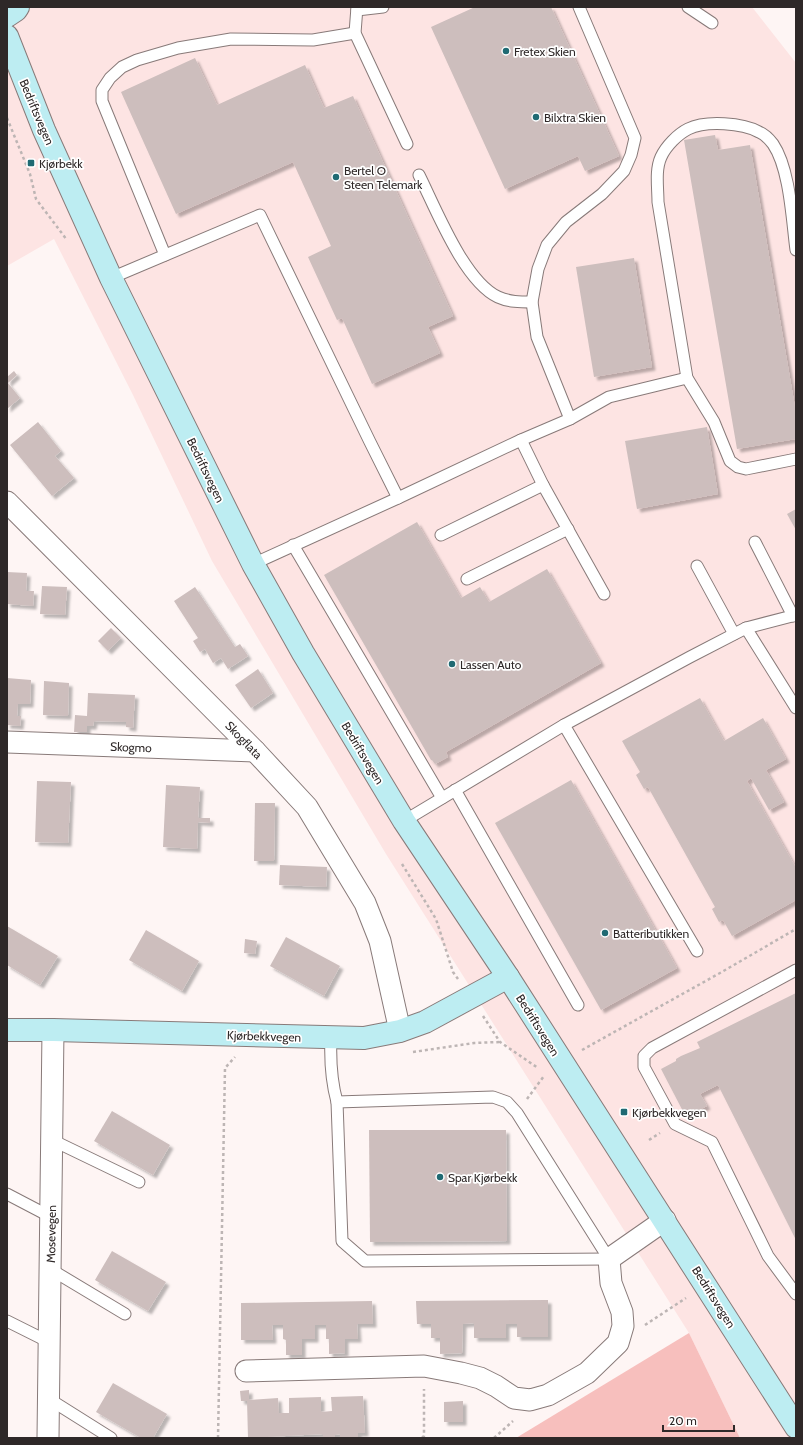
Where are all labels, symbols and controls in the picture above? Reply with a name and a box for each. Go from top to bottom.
place label: Fretex Skien [514,44,576,59]
marker: Fretex Skien [501,46,511,56]
street label: Bedriftsvegen [16,77,58,147]
place label: Bilxtra Skien [544,110,606,125]
marker: Bilxtra Skien [531,112,541,122]
place label: Kjørbekk [39,156,83,171]
marker: Kjørbekk [26,158,36,168]
place label: Bertel O Steen Telemark [344,163,423,192]
marker: Bertel O Steen Telemark [331,172,341,182]
street label: Bedriftsvegen [184,435,228,505]
place label: Lassen Auto [460,657,522,672]
marker: Lassen Auto [447,659,457,669]
street label: Skogflata [222,718,266,762]
street label: Bedriftsvegen [339,719,388,787]
street label: Skogmo [110,739,153,755]
place label: Batteributikken [613,926,689,941]
marker: Batteributikken [600,928,610,938]
street label: Bedriftsvegen [513,991,563,1059]
street label: Kjørbekkvegen [227,1027,302,1045]
place label: Kjørbekkvegen [632,1105,707,1120]
marker: Kjørbekkvegen [619,1107,629,1117]
place label: Spar Kjørbekk [448,1170,518,1185]
marker: Spar Kjørbekk [435,1172,445,1182]
street label: Mosevegen [43,1205,59,1263]
street label: Bedriftsvegen [689,1263,739,1331]
scale bar [663,1407,734,1433]
text: 20 m [669,1413,697,1428]

